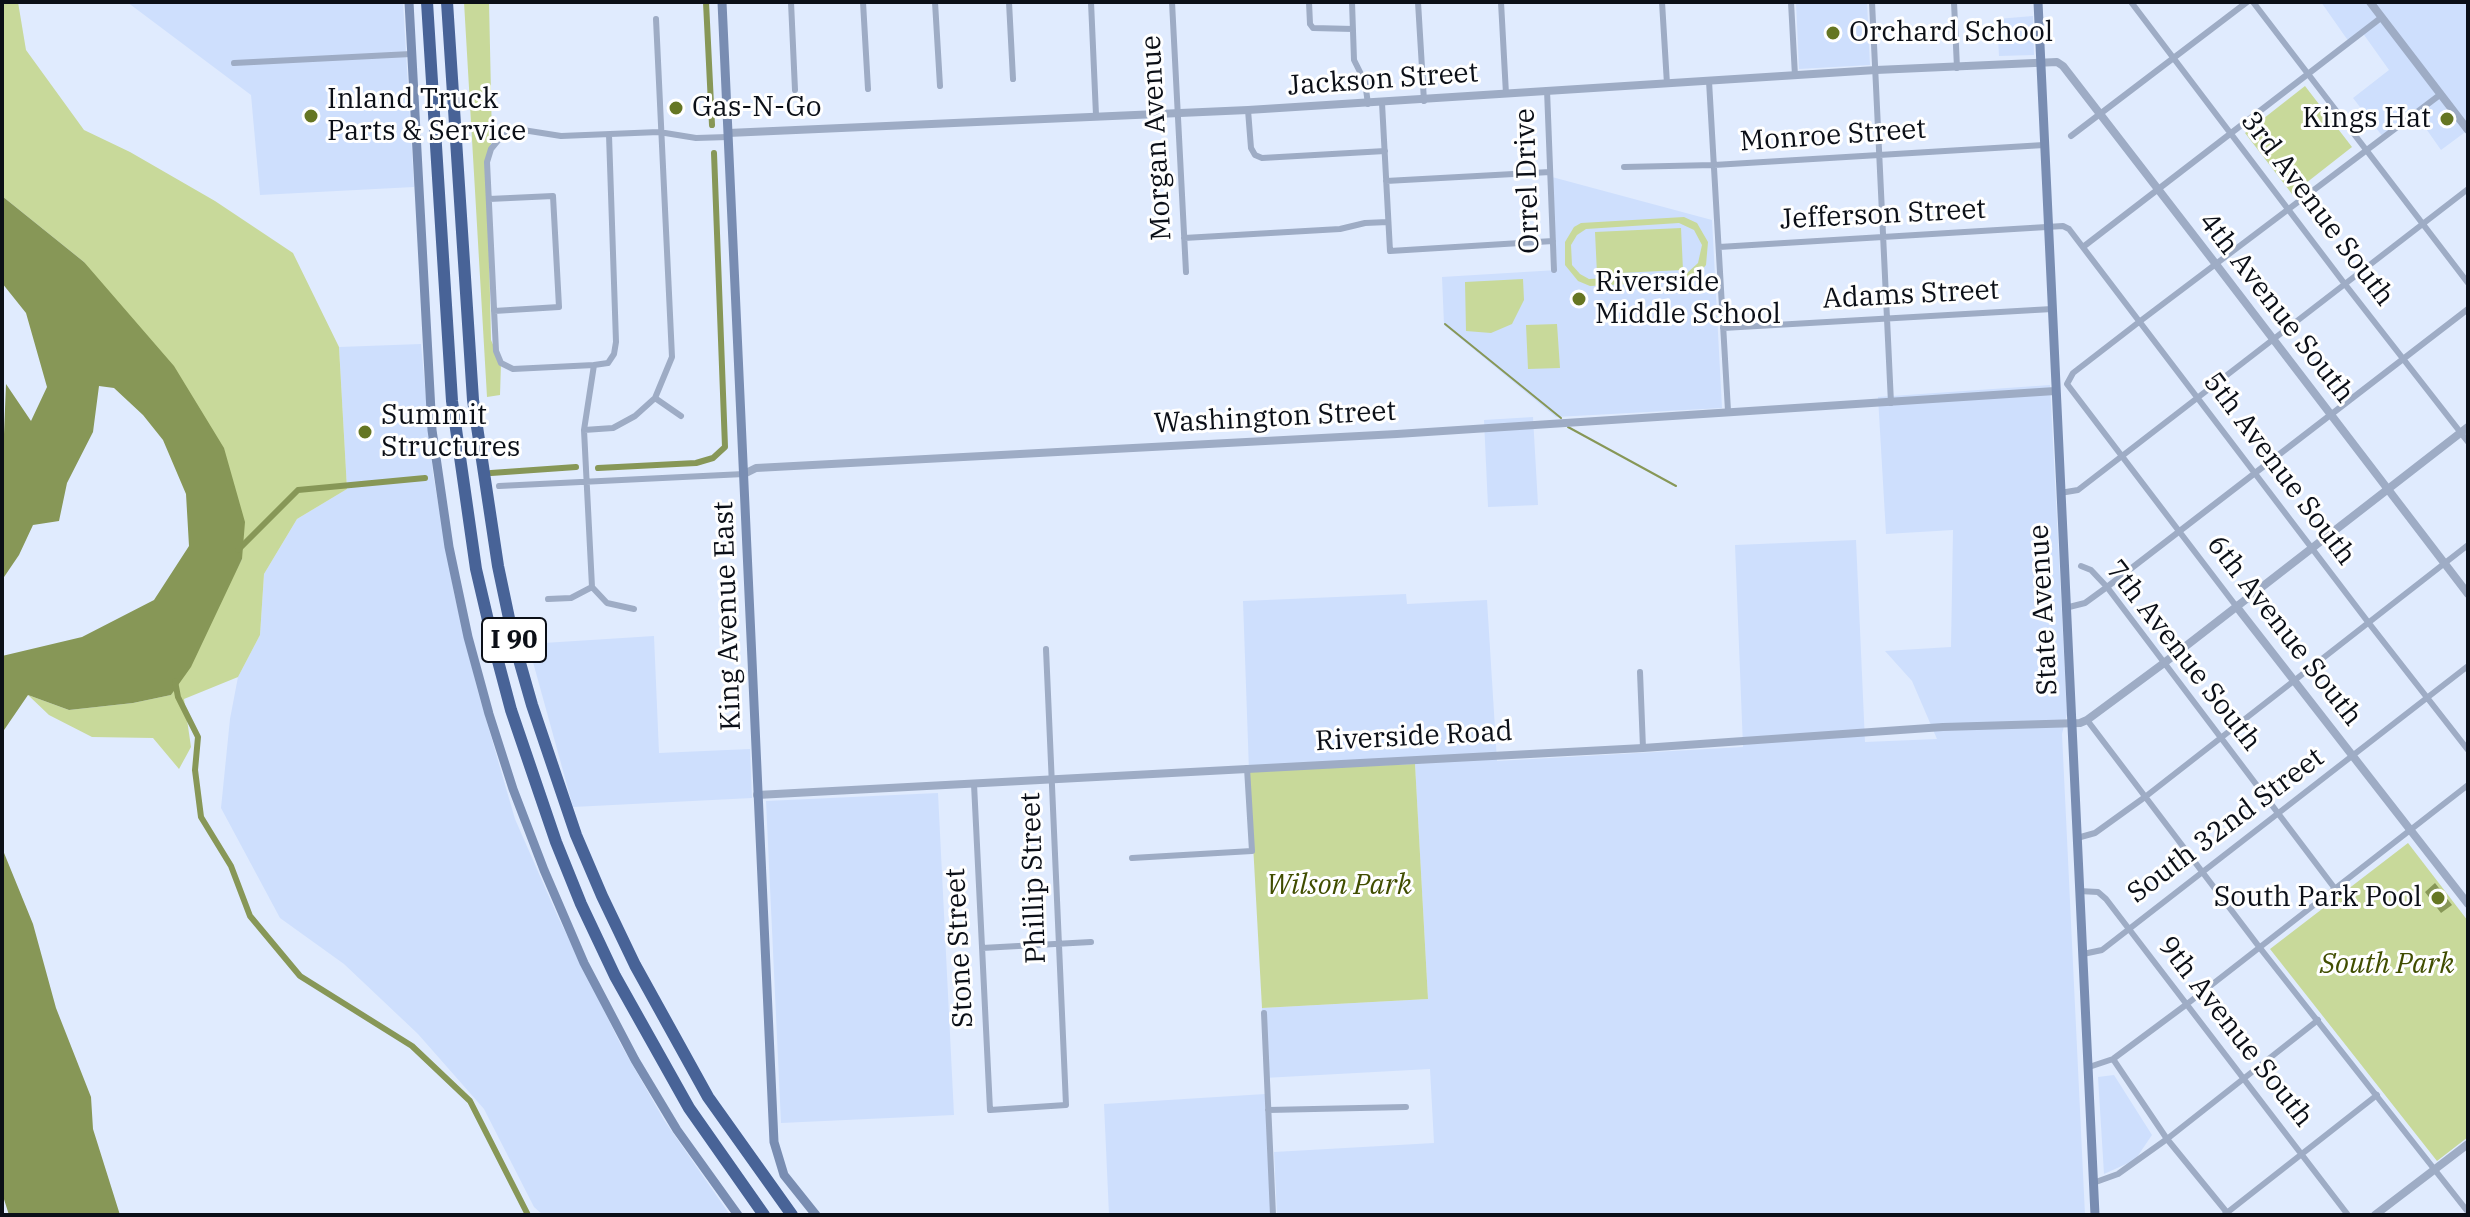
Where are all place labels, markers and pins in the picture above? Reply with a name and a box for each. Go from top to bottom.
place label: Orchard School [1849,16,2053,50]
marker: Orchard School [1824,24,1842,42]
place label: Inland Truck Parts & Service [327,83,526,149]
place label: Gas-N-Go [692,91,821,125]
marker: Gas-N-Go [667,99,685,117]
place label: Kings Hat [2302,102,2431,136]
marker: Inland Truck Parts & Service [302,107,320,125]
marker: Kings Hat [2438,110,2456,128]
place label: Riverside Middle School [1595,266,1781,332]
marker: Riverside Middle School [1570,290,1588,308]
place label: Summit Structures [381,399,520,465]
marker: Summit Structures [356,423,374,441]
place label: South Park Pool [2214,881,2422,915]
marker: South Park Pool [2429,889,2447,907]

